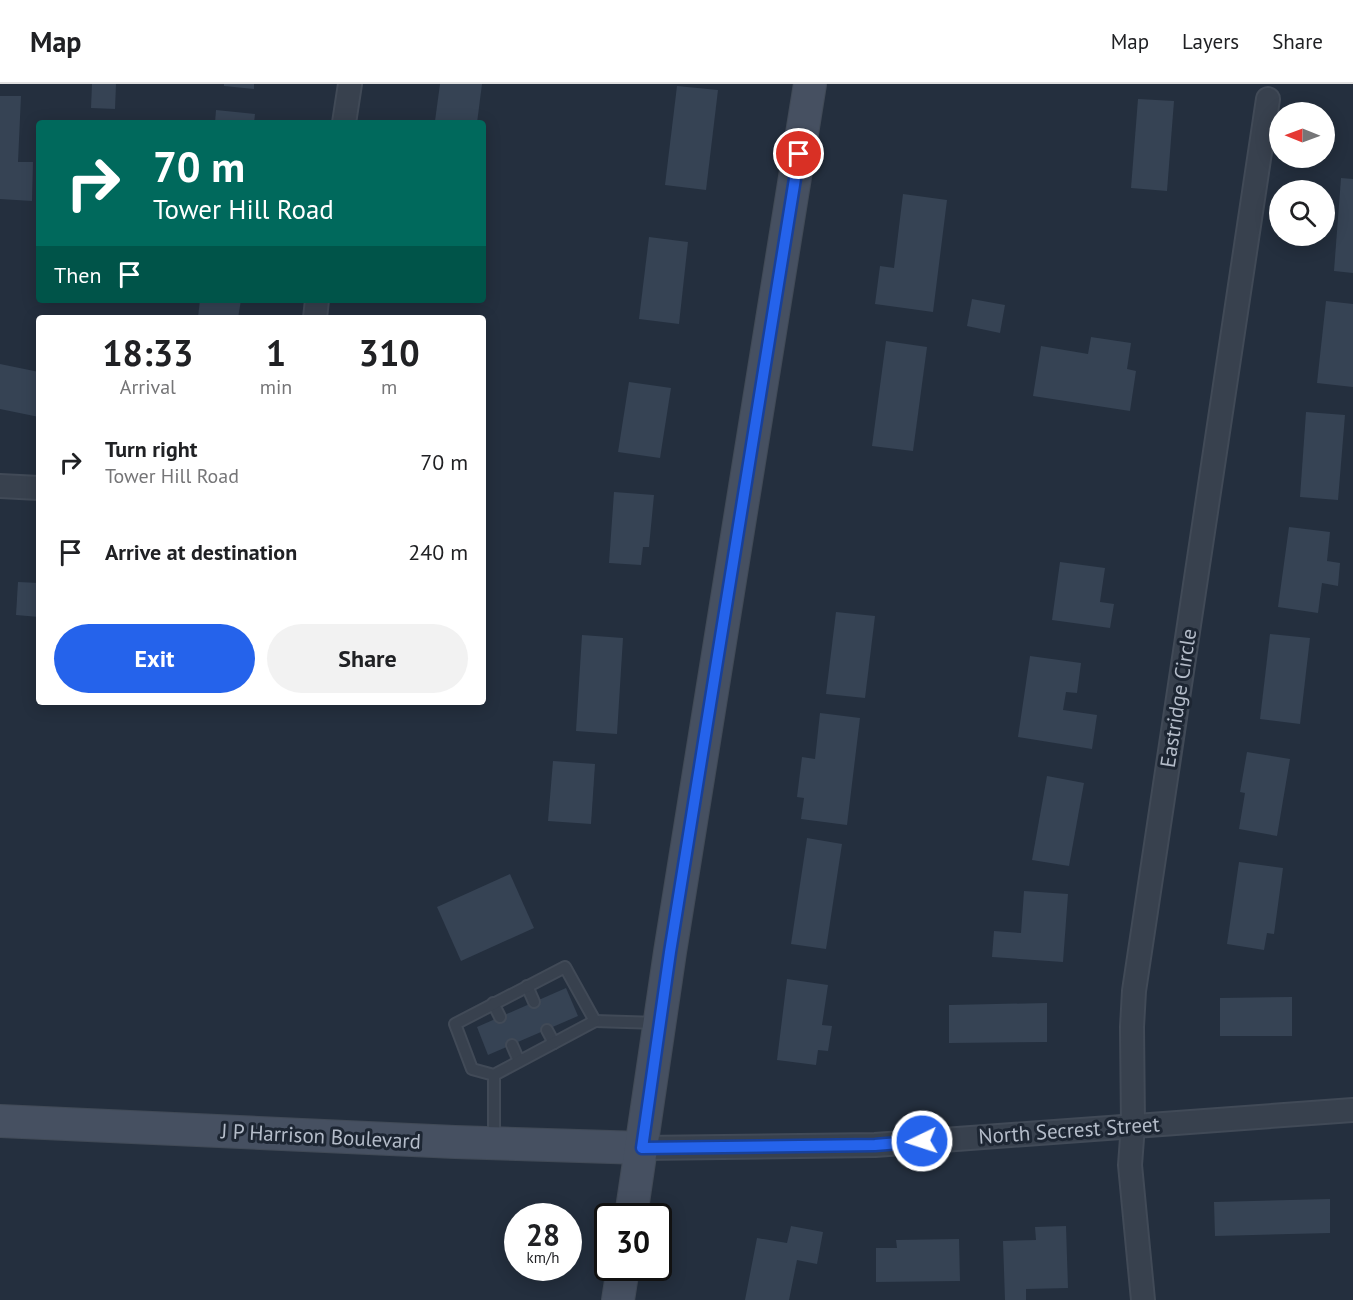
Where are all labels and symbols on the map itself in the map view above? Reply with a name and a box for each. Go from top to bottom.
north arrow [1269,102,1335,168]
pin [773,128,824,179]
street label: Eastridge Circle [1154,627,1202,769]
position arrow [890,1109,954,1173]
street label: North Secrest Street [978,1110,1160,1150]
street label: J P Harrison Boulevard [219,1117,422,1155]
speed limit sign: 30 [594,1203,672,1281]

